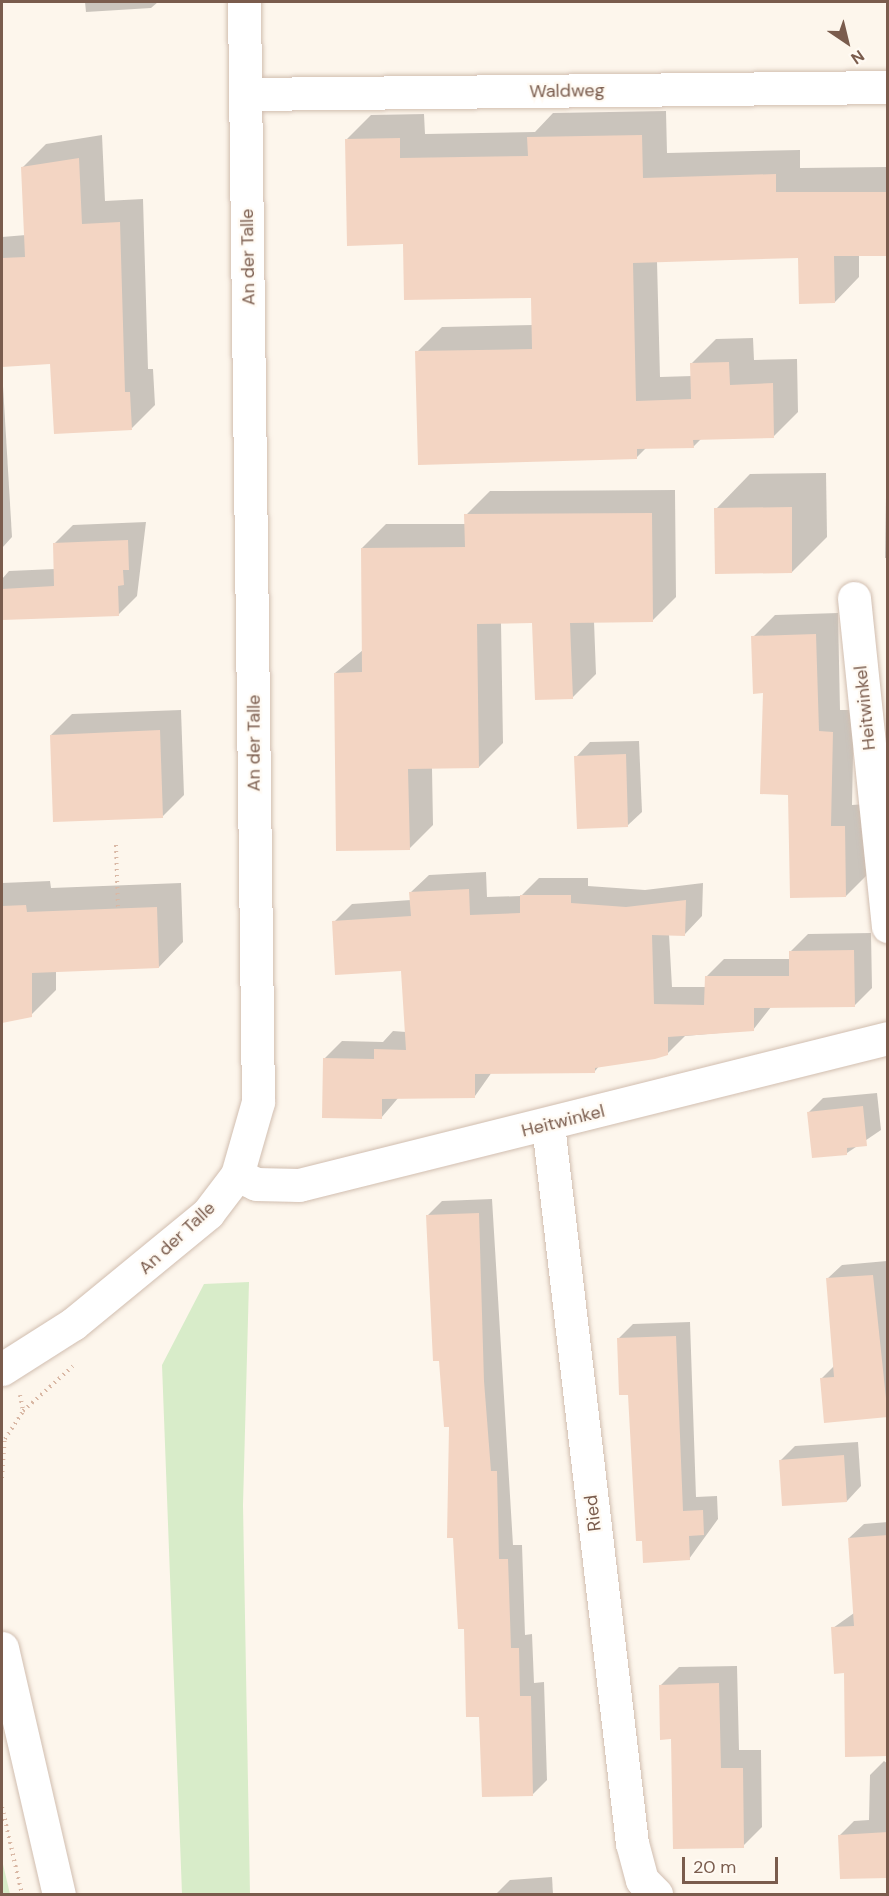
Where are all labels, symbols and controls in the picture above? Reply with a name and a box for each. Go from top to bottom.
north arrow [817,12,877,72]
text: N [847,45,868,69]
street label: Waldweg [529,80,605,102]
street label: An der Talle [236,208,260,306]
street label: Heitwinkel [850,665,880,751]
street label: An der Talle [243,695,265,791]
street label: Heitwinkel [519,1100,607,1142]
street label: An der Talle [134,1197,220,1279]
street label: Ried [580,1494,606,1532]
scale bar [685,1845,781,1883]
text: 20 m [693,1855,736,1879]

